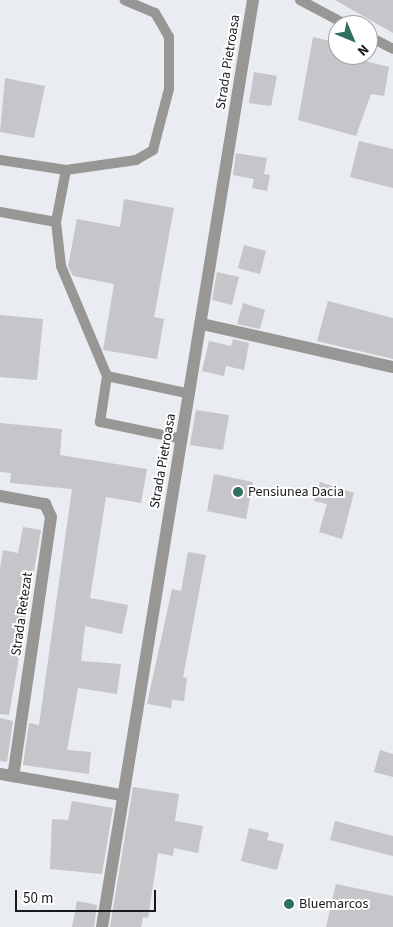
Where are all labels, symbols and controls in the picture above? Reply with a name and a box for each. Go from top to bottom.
street label: Strada Pietroasa [212,13,244,111]
north arrow [328,15,378,65]
text: N [353,40,373,60]
street label: Strada Pietroasa [146,412,180,510]
place label: Pensiunea Dacia [248,484,344,500]
marker: Pensiunea Dacia [232,486,244,498]
street label: Strada Retezat [8,571,36,657]
scale bar [18,880,159,912]
text: 50 m [23,888,53,909]
place label: Bluemarcos [299,896,368,912]
marker: Bluemarcos [283,898,295,910]

